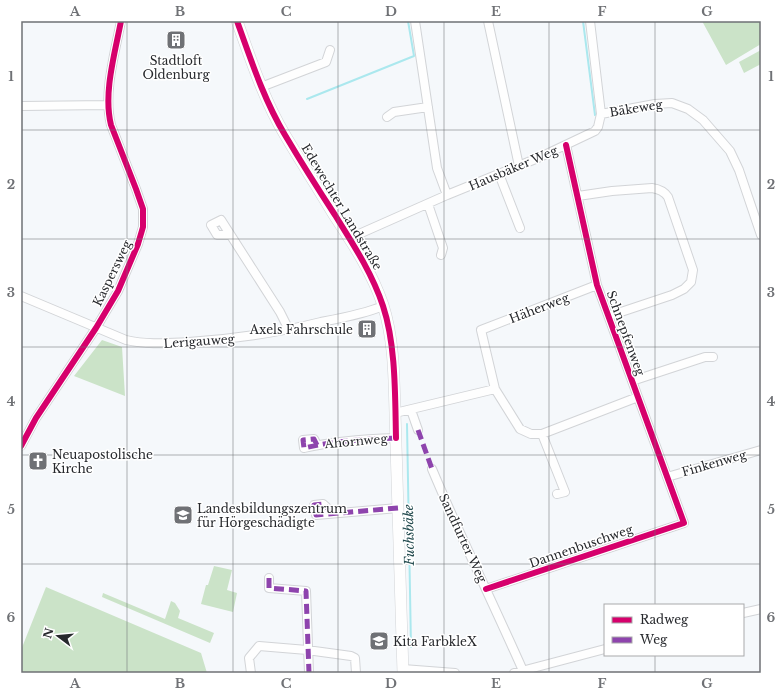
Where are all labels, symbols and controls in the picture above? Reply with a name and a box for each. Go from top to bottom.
text: A [69,3,81,20]
text: B [175,3,185,20]
text: C [281,3,292,20]
text: D [385,3,397,20]
text: E [491,3,501,20]
text: F [598,3,607,20]
text: G [701,3,713,20]
building icon: Stadtloft Oldenburg [165,29,187,51]
place label: Stadtloft Oldenburg [142,53,210,82]
text: 1 [8,68,14,85]
text: 1 [768,68,774,85]
street label: Bäkeweg [608,96,664,120]
street label: Edewechter Landstraße [298,141,386,273]
street label: Hausbäker Weg [466,142,560,194]
text: 2 [7,176,15,193]
text: 2 [767,176,775,193]
street label: Kaspersweg [90,237,135,308]
text: 3 [7,284,15,301]
text: 3 [767,284,775,301]
street label: Schnepfenweg [604,288,649,378]
street label: Häherweg [507,289,572,326]
building icon: Axels Fahrschule [356,318,378,340]
place label: Axels Fahrschule [249,322,353,337]
street label: Lerigauweg [163,331,236,351]
text: 4 [7,393,16,410]
text: 4 [767,393,776,410]
street label: Ahornweg [323,431,389,451]
street label: Finkenweg [680,446,749,479]
place label: Neuapostolische Kirche [52,447,153,476]
church icon: Neuapostolische Kirche [27,450,49,472]
street label: Sandfurter Weg [436,491,491,586]
text: 5 [7,501,15,518]
place label: Landesbildungszentrum für Hörgeschädigte [197,501,347,530]
text: 5 [767,501,775,518]
school or university icon: Landesbildungszentrum für Hörgeschädigte [172,504,194,526]
water label: Fuchsbäke [400,504,418,567]
street label: Dannenbuschweg [527,521,636,571]
legend [604,604,744,656]
text: 6 [7,609,16,626]
text: 6 [767,609,776,626]
text: Radweg [640,612,689,627]
north arrow [38,616,78,656]
text: N [40,626,57,640]
school or university icon: Kita FarbkleX [368,630,390,652]
text: Weg [639,632,668,647]
place label: Kita FarbkleX [393,634,477,649]
text: A [69,675,81,692]
text: B [175,675,185,692]
text: C [281,675,292,692]
text: D [385,675,397,692]
text: E [491,675,501,692]
text: F [598,675,607,692]
text: G [701,675,713,692]

